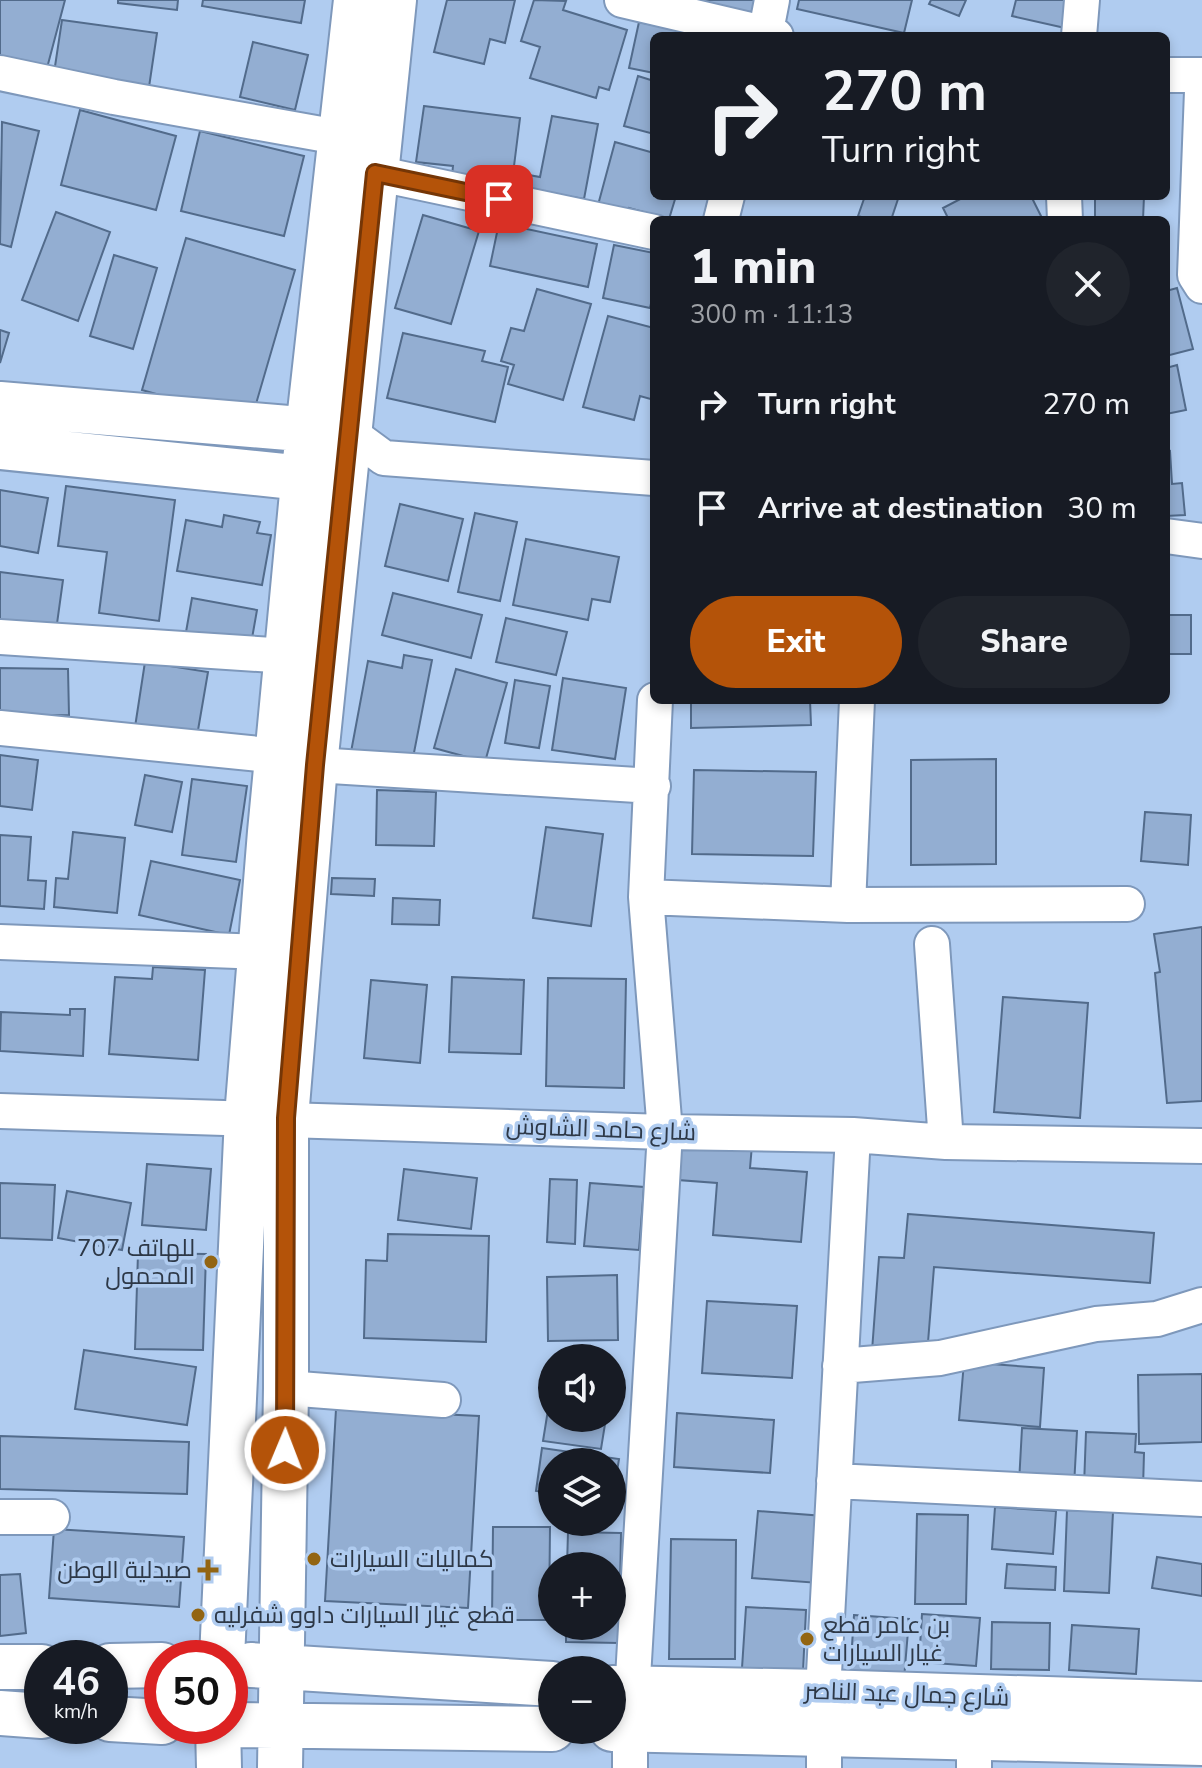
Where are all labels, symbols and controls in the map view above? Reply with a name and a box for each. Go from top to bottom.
text: 270 m [822,53,987,130]
icon: right [690,64,794,168]
text: Turn right [822,126,979,175]
pin [465,165,533,233]
icon: arrive [477,177,521,221]
text: 1 min [690,234,816,300]
button: close [1046,242,1130,326]
text: 300 m · 11:13 [690,297,853,332]
icon: right [690,382,734,426]
text: Turn right [758,384,896,425]
text: 270 m [1043,384,1130,425]
icon: arrive [690,486,734,530]
text: Arrive at destination [758,488,1043,529]
text: 30 m [1067,488,1137,529]
button: Exit [690,596,902,688]
button: Share [918,596,1130,688]
street label: شارع حامد الشاوش [505,1110,697,1148]
place label: 707 للهاتف المحمول [77,1232,195,1292]
marker: 707 للهاتف المحمول [202,1253,220,1271]
map controls [538,1344,626,1744]
button: sound [538,1344,626,1432]
position arrow [243,1408,327,1492]
button: layers [538,1448,626,1536]
place label: كماليات السيارات [330,1543,494,1575]
marker: كماليات السيارات [305,1550,323,1568]
button: + [538,1552,626,1640]
place label: صيدلية الوطن [57,1554,192,1586]
marker: صيدلية الوطن [199,1561,217,1579]
place label: قطع غيار السيارات داوو شفرليه [214,1599,515,1631]
marker: قطع غيار السيارات داوو شفرليه [189,1606,207,1624]
place label: بن عامر قطع غيار السيارات [823,1609,950,1669]
marker: بن عامر قطع غيار السيارات [798,1630,816,1648]
speed limit sign: 50 [144,1640,248,1744]
text: 46 [52,1655,100,1709]
button: − [538,1656,626,1744]
street label: شارع جمال عبد الناصر [802,1674,1010,1714]
text: km/h [54,1698,98,1725]

